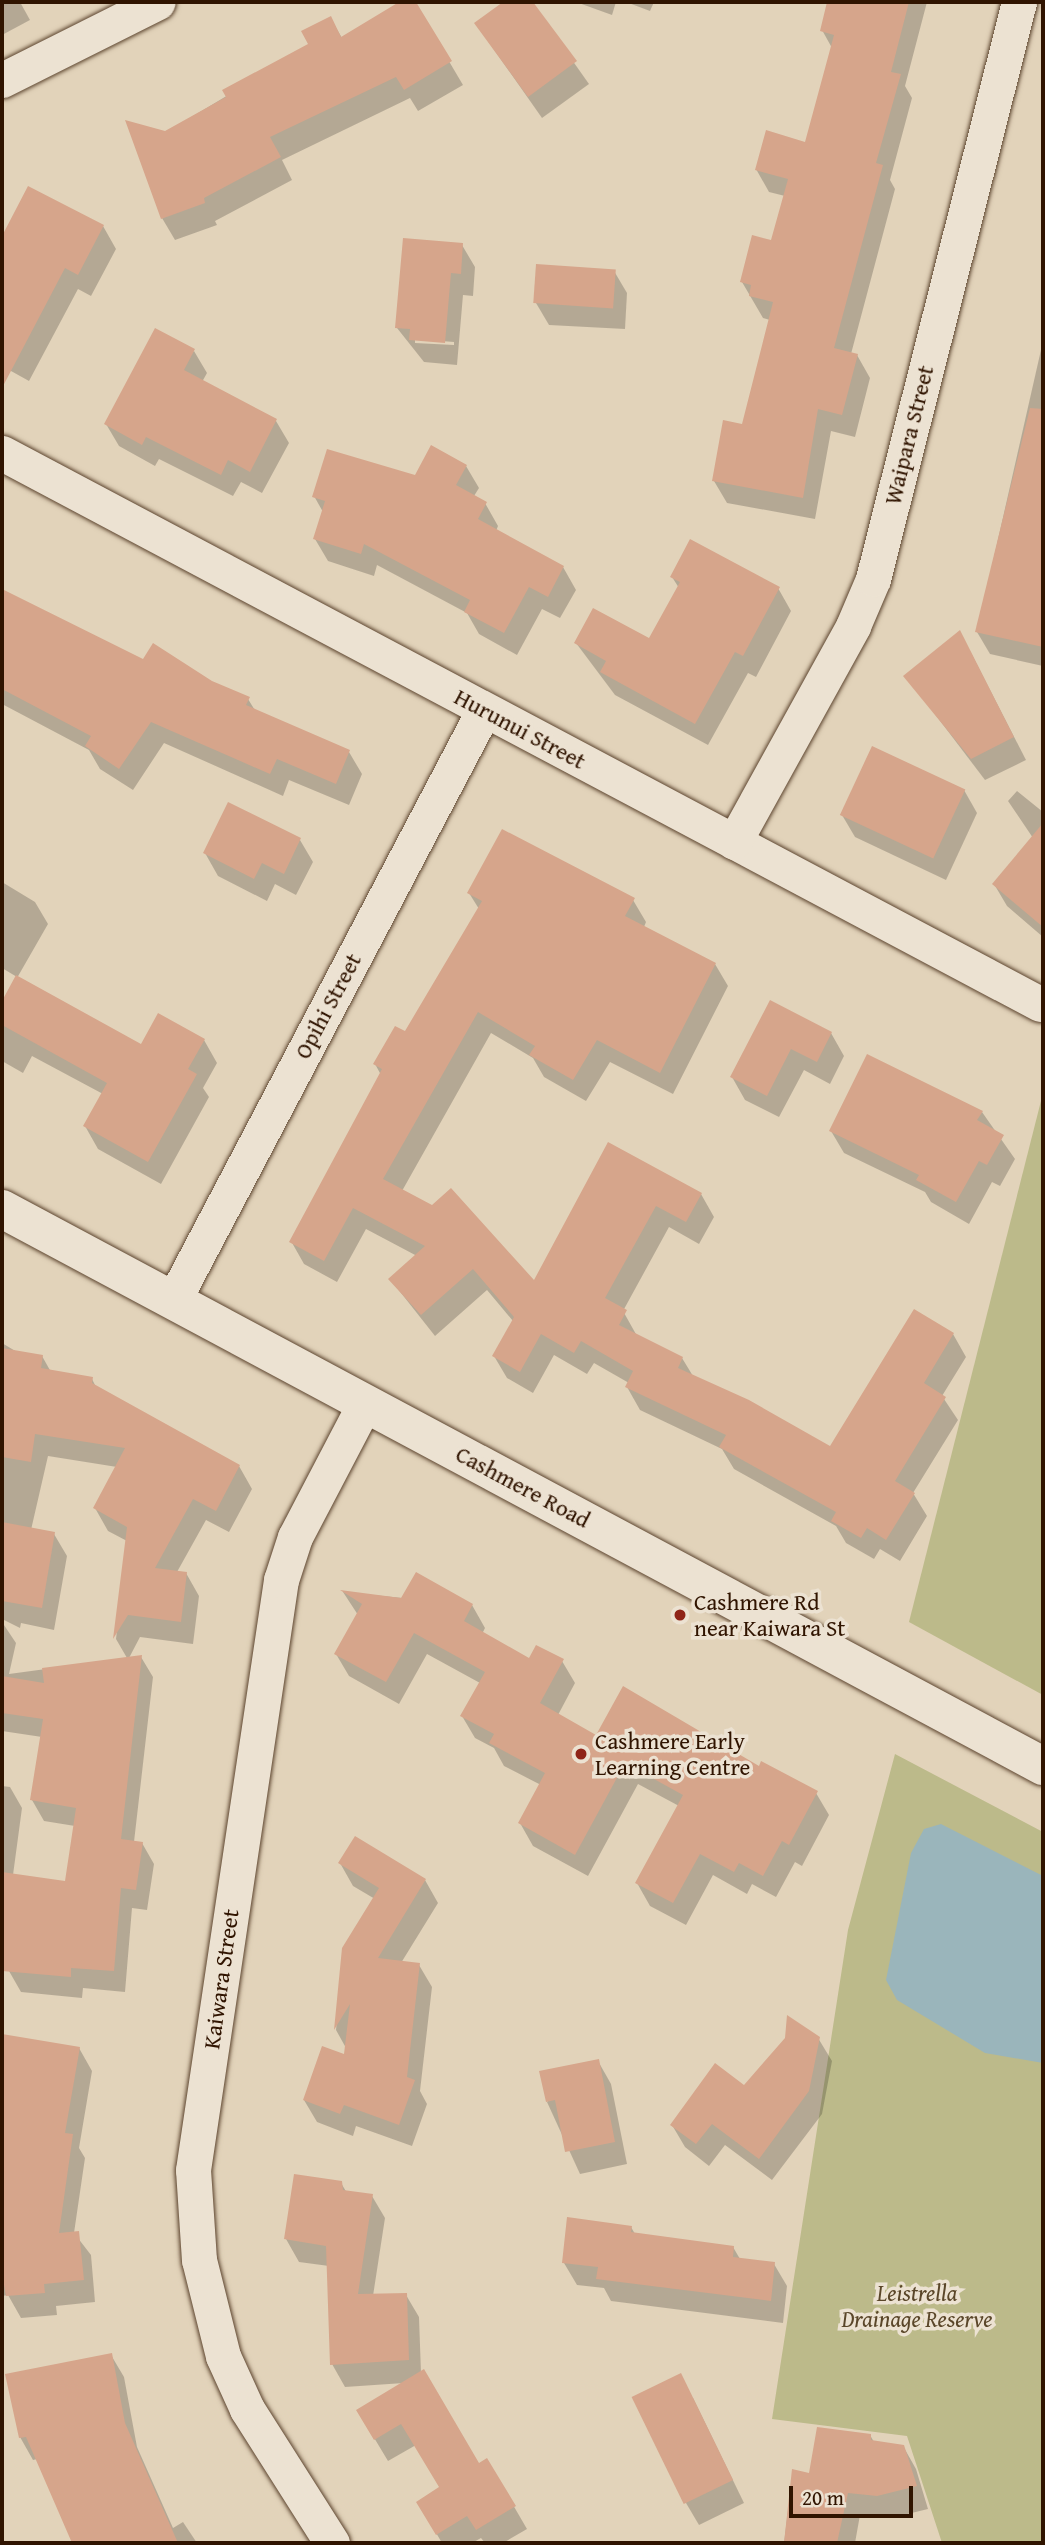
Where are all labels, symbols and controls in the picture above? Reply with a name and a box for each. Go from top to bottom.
street label: Waipara Street [878,362,940,508]
street label: Hurunui Street [450,683,590,775]
street label: Opihi Street [289,949,367,1063]
street label: Cashmere Road [451,1440,595,1534]
place label: Cashmere Rd near Kaiwara St [694,1588,845,1642]
marker: Cashmere Rd near Kaiwara St [672,1607,688,1623]
place label: Cashmere Early Learning Centre [595,1727,750,1781]
marker: Cashmere Early Learning Centre [573,1746,589,1762]
street label: Kaiwara Street [198,1907,244,2051]
park label: Leistrella Drainage Reserve [841,2279,993,2333]
scale bar [793,2472,917,2516]
text: 20 m [802,2482,844,2513]

